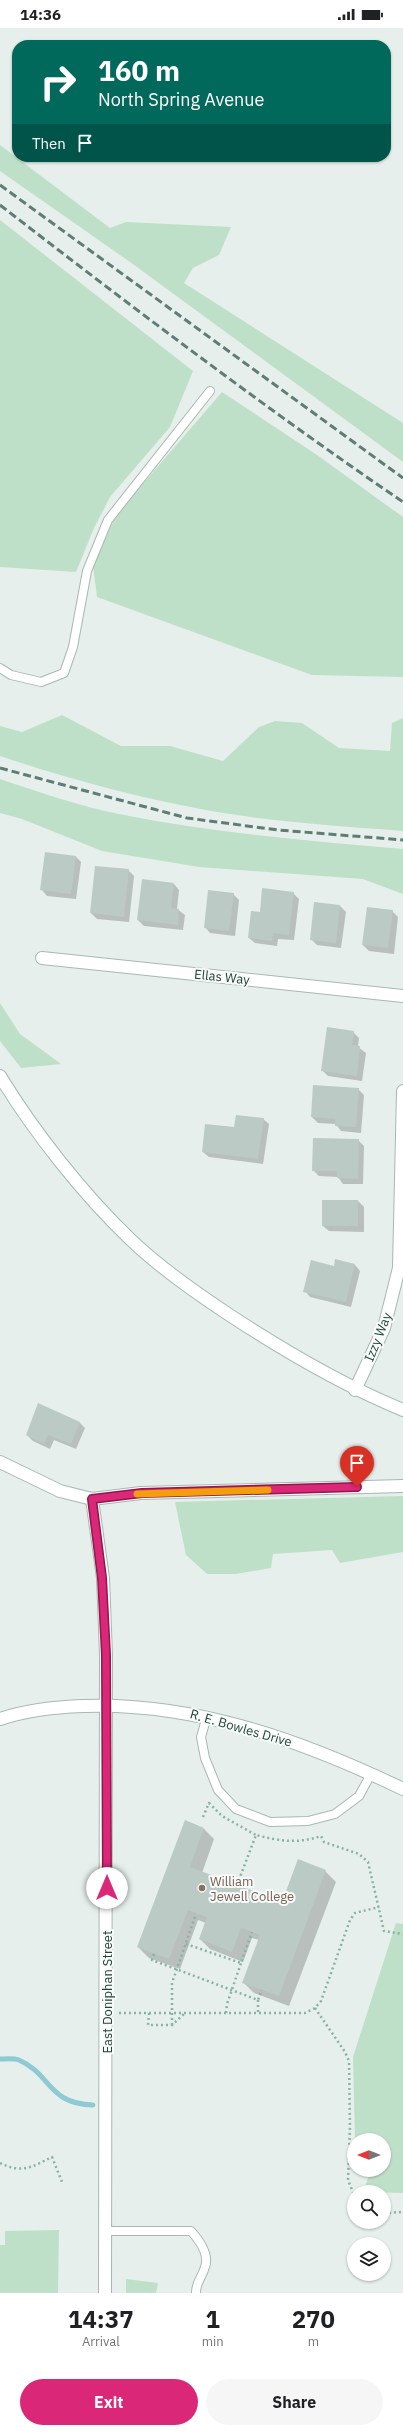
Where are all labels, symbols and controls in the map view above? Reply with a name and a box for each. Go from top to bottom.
text: 14:36 [20,5,61,24]
text: 160 m [98,52,180,89]
icon: right [32,56,84,108]
text: North Spring Avenue [98,88,264,111]
icon: arrive [74,132,96,154]
text: Then [32,134,66,153]
street label: Ellas Way [193,966,251,988]
street label: Izzy Way [360,1309,396,1364]
pin [340,1446,374,1487]
icon: arrive [346,1452,368,1474]
street label: R. E. Bowles Drive [188,1705,294,1751]
position arrow [86,1867,128,1909]
place label: William Jewell College [210,1873,294,1905]
marker: William Jewell College [197,1883,207,1893]
street label: East Doniphan Street [99,1930,116,2054]
north arrow [347,2133,391,2177]
map controls [347,2133,391,2281]
button: search [347,2185,391,2229]
button: layers [347,2237,391,2281]
text: 14:37 [68,2303,134,2335]
text: 1 [205,2303,220,2335]
text: 270 [292,2303,335,2335]
text: Arrival [82,2333,120,2350]
text: min [202,2333,224,2350]
text: m [308,2333,319,2350]
button: Exit [20,2379,198,2425]
button: Share [206,2379,383,2425]

